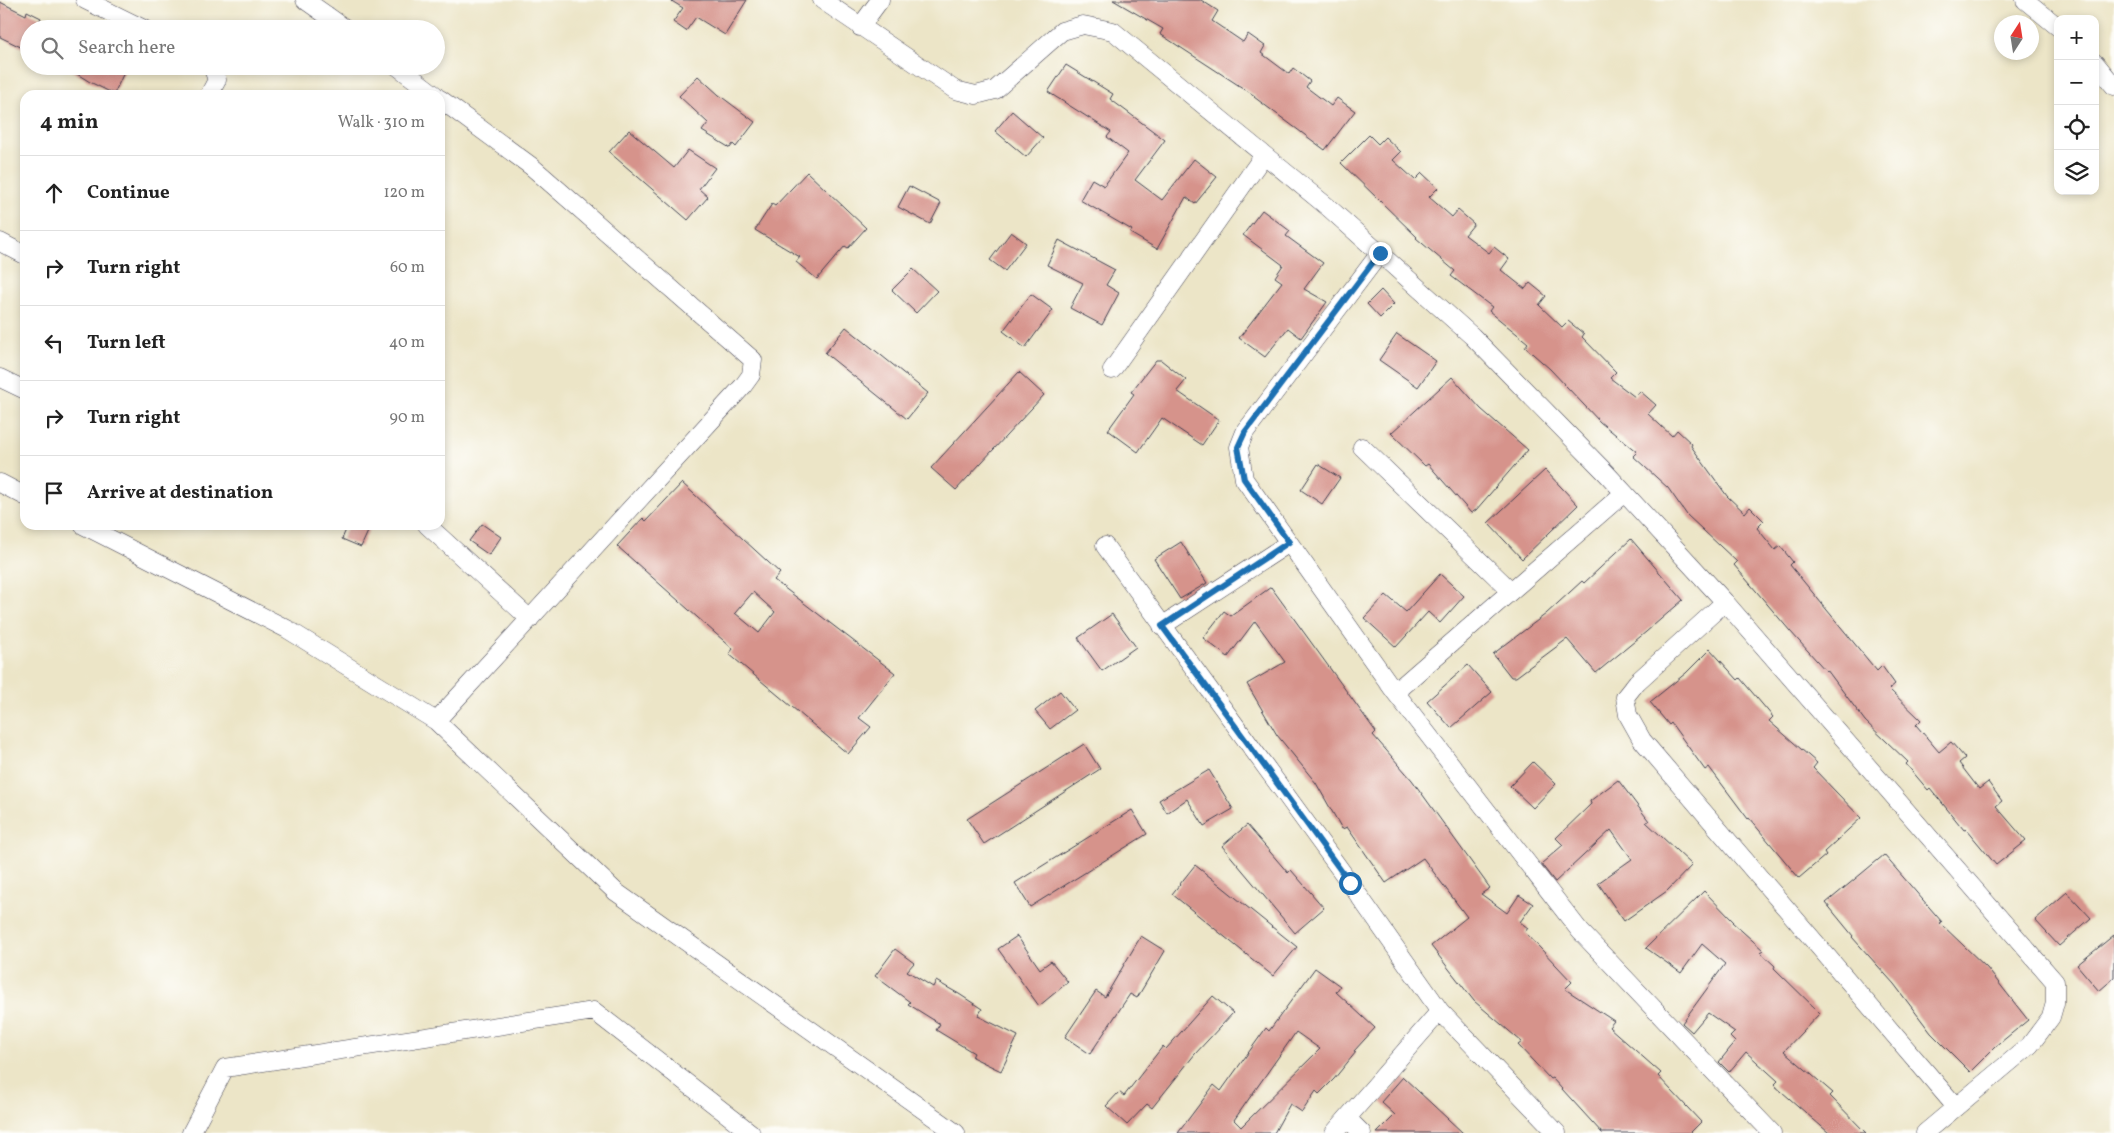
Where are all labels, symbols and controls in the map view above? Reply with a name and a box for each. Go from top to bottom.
north arrow [1994,15,2039,60]
map controls [2054,15,2099,195]
button: + [2054,15,2099,60]
search box [20,20,445,75]
icon: search [38,34,66,62]
text: Search here [78,35,175,61]
button: − [2054,60,2099,105]
button: locate [2054,105,2099,150]
text: 4 min [40,108,99,137]
text: Walk · 310 m [338,112,425,134]
button: layers [2054,150,2099,195]
icon: ahead [40,179,68,207]
text: Continue [87,180,170,206]
text: 120 m [383,182,425,204]
route end [1369,242,1392,265]
icon: right [40,254,68,282]
text: Turn right [87,255,180,281]
text: 60 m [390,257,425,279]
icon: left [40,329,68,357]
text: Turn left [87,330,166,356]
text: 40 m [389,332,425,354]
icon: right [40,404,68,432]
text: Turn right [87,405,180,431]
text: 90 m [389,407,425,429]
icon: arrive [40,479,68,507]
text: Arrive at destination [87,480,273,506]
route start [1339,872,1362,895]

